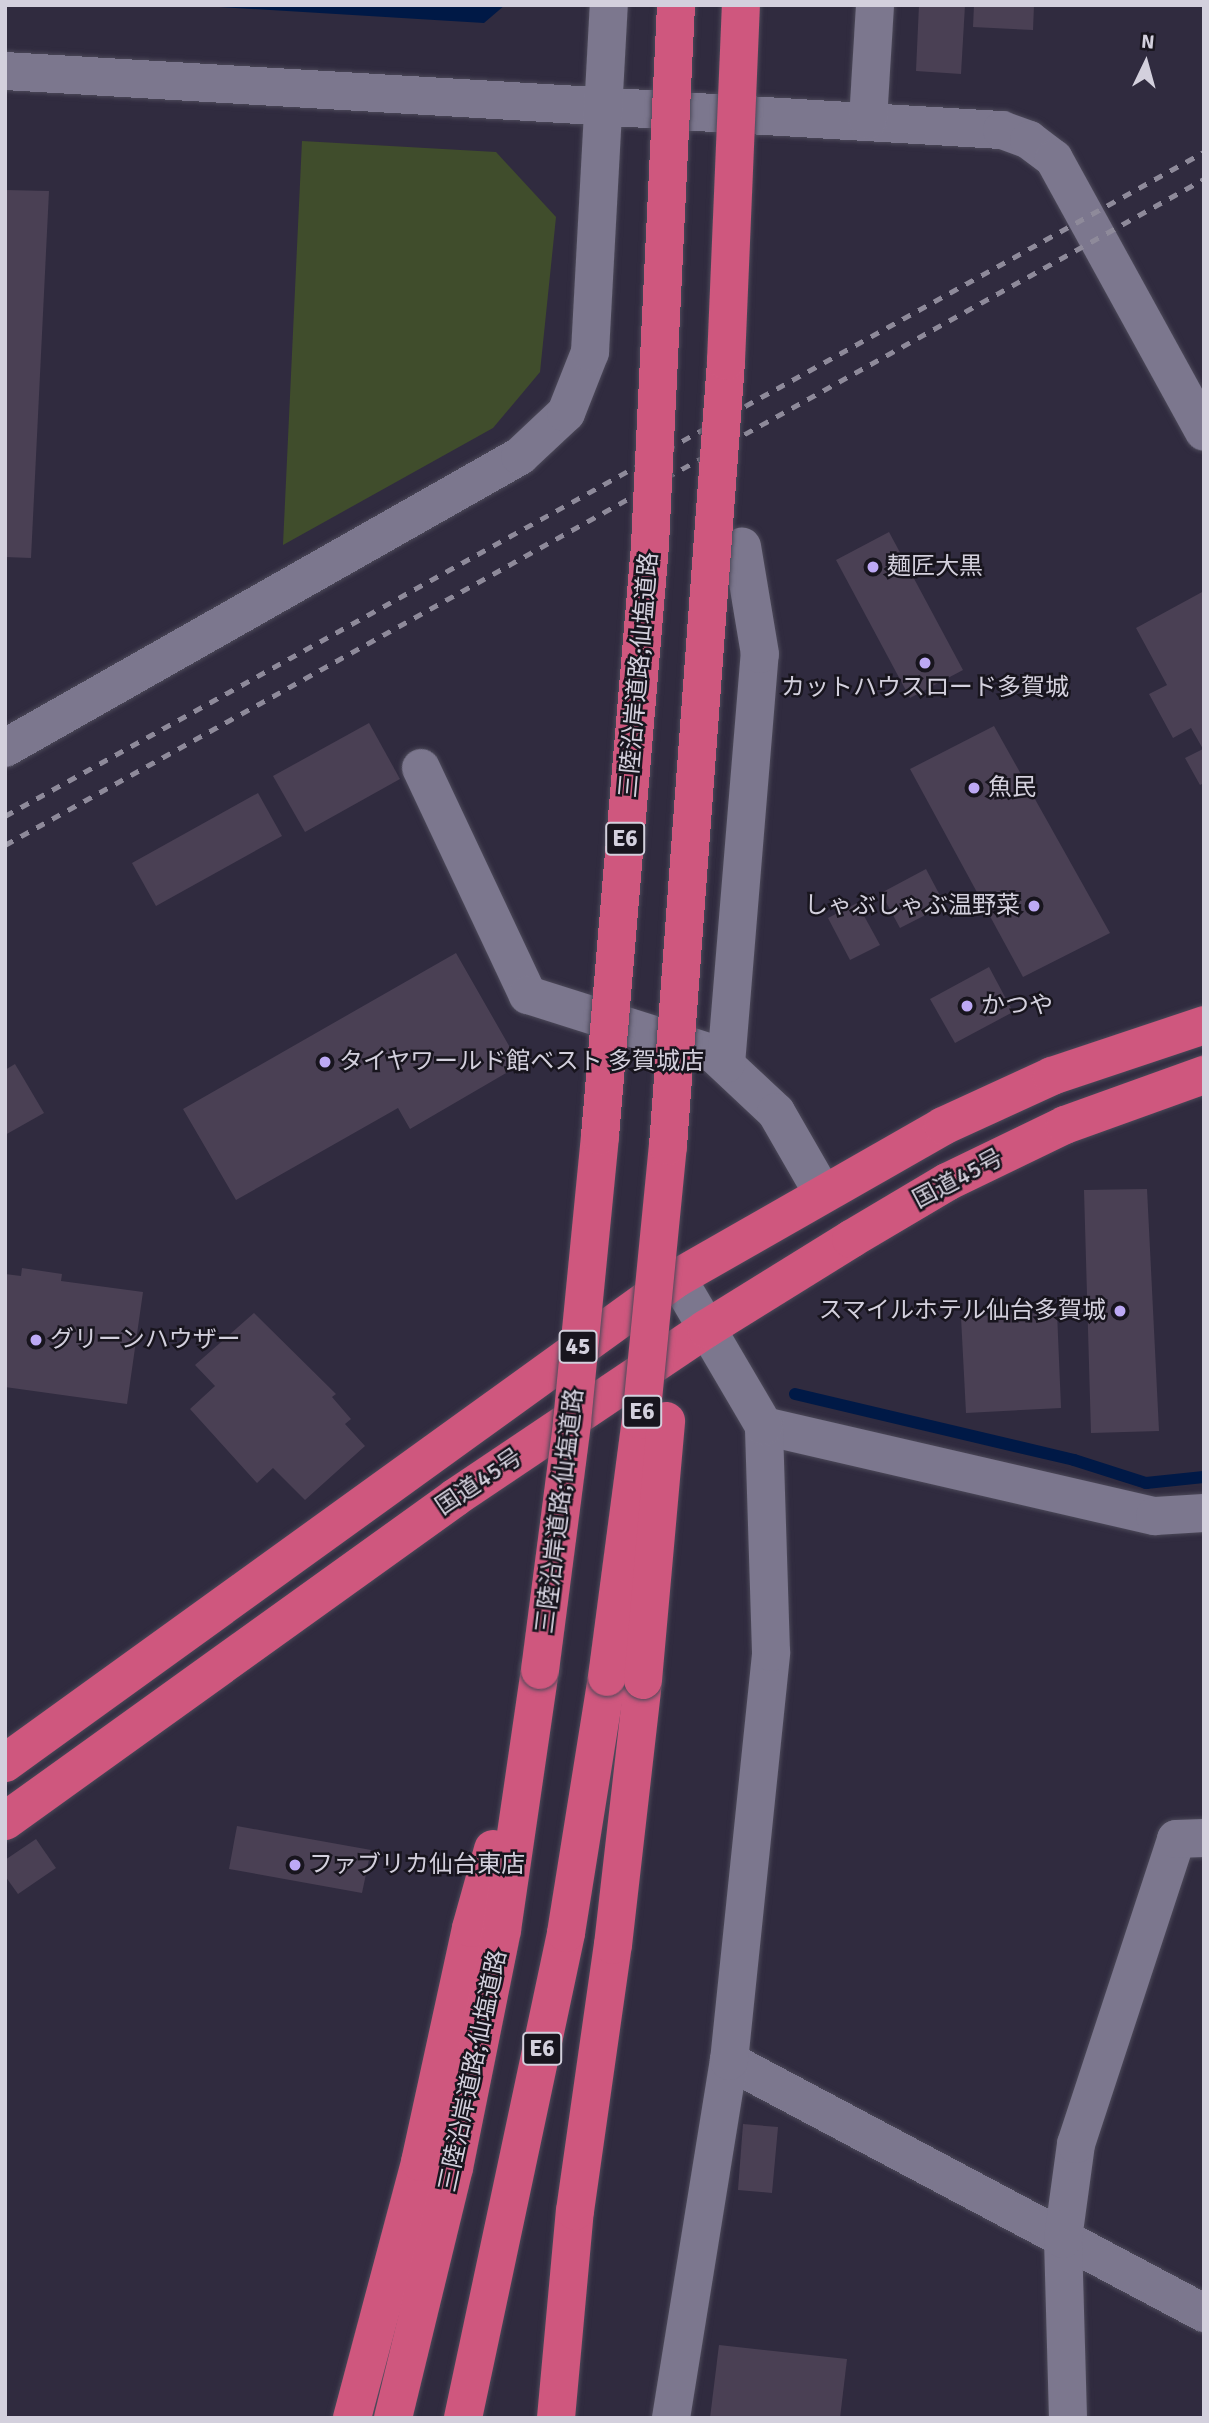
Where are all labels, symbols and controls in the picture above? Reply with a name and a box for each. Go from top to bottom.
north arrow [1111,28,1181,98]
text: N [1140,30,1155,55]
street label: 三陸沿岸道路;仙塩道路 [614,551,664,799]
place label: 麺匠大黒 [887,553,983,581]
marker: 麺匠大黒 [865,559,881,575]
marker: カットハウスロード多賀城 [917,655,933,671]
place label: カットハウスロード多賀城 [781,674,1069,702]
place label: 魚民 [988,774,1036,802]
marker: 魚民 [966,780,982,796]
road number: E6 [604,820,646,859]
place label: しゃぶしゃぶ温野菜 [804,892,1020,920]
marker: しゃぶしゃぶ温野菜 [1026,898,1042,914]
place label: かつや [981,992,1053,1020]
marker: かつや [959,998,975,1014]
place label: タイヤワールド館ベスト 多賀城店 [339,1048,704,1076]
marker: タイヤワールド館ベスト 多賀城店 [317,1054,333,1070]
street label: 国道45号 [908,1143,1008,1215]
place label: スマイルホテル仙台多賀城 [818,1297,1106,1325]
marker: スマイルホテル仙台多賀城 [1112,1303,1128,1319]
place label: グリーンハウザー [50,1326,242,1354]
road number: 45 [557,1328,599,1366]
marker: グリーンハウザー [28,1332,44,1348]
street label: 三陸沿岸道路;仙塩道路 [531,1387,589,1635]
road number: E6 [621,1392,663,1432]
street label: 国道45号 [430,1443,528,1521]
place label: ファブリカ仙台東店 [309,1851,525,1879]
marker: ファブリカ仙台東店 [287,1857,303,1873]
street label: 三陸沿岸道路;仙塩道路 [433,1947,513,2195]
road number: E6 [521,2030,563,2068]

